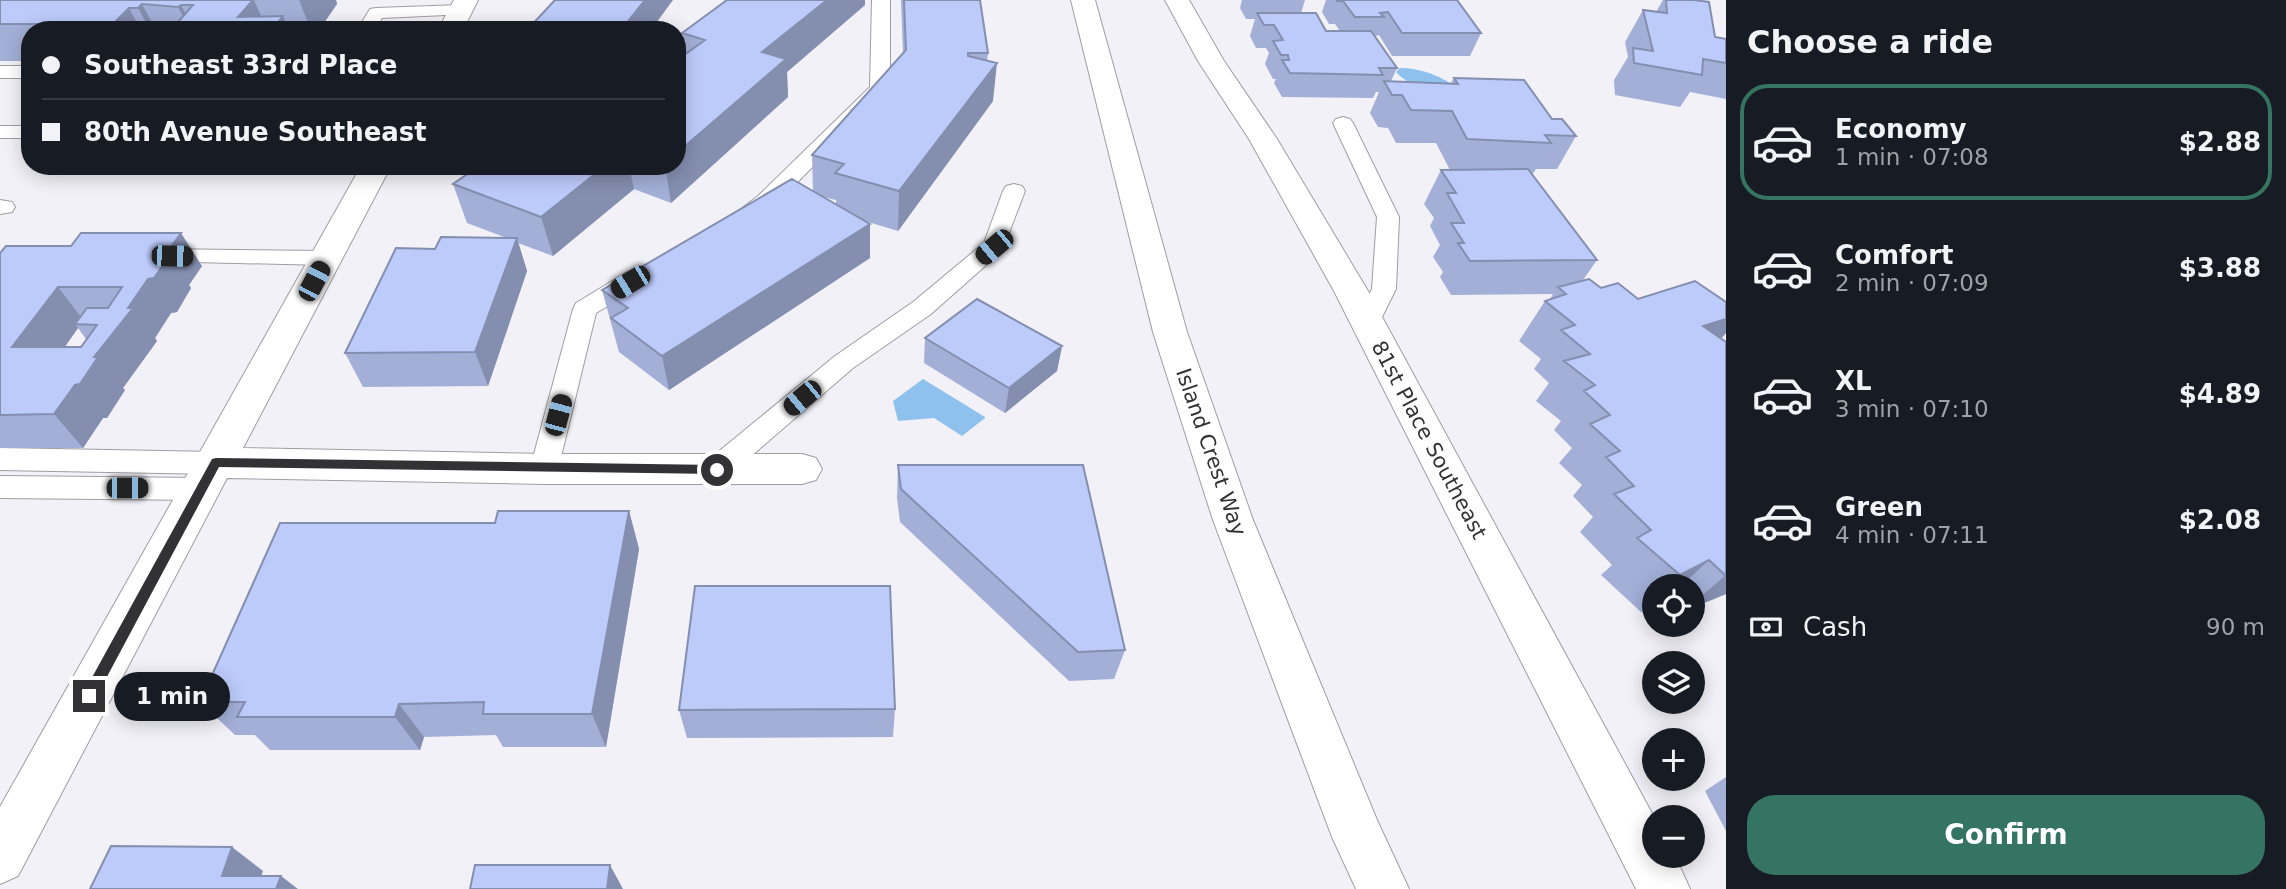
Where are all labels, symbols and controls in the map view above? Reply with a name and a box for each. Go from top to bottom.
text: Choose a ride [1747,23,1993,61]
text: Southeast 33rd Place [84,50,397,80]
icon: car [1751,111,1814,174]
text: Economy [1835,114,1966,144]
text: 80th Avenue Southeast [84,117,427,147]
text: $2.88 [2179,127,2261,157]
text: 1 min · 07:08 [1835,144,1989,170]
car [972,225,1017,269]
icon: car [1751,237,1814,300]
text: Comfort [1835,240,1953,270]
car [151,245,194,267]
text: $3.88 [2179,253,2261,283]
car [295,258,334,304]
car [607,262,654,302]
text: 2 min · 07:09 [1835,270,1989,296]
street label: 81st Place Southeast [1367,337,1491,543]
icon: car [1751,363,1814,426]
street label: Island Crest Way [1171,365,1251,539]
text: XL [1835,366,1872,396]
car [780,376,825,420]
text: $4.89 [2179,379,2261,409]
car [543,392,574,438]
text: 3 min · 07:10 [1835,396,1989,422]
route start [701,454,733,486]
car [107,478,149,499]
icon: car [1751,489,1814,552]
text: Green [1835,492,1923,522]
text: $2.08 [2179,505,2261,535]
text: 4 min · 07:11 [1835,522,1989,548]
map controls [1642,574,1705,868]
button: locate [1642,574,1705,637]
icon: cash [1747,608,1785,646]
text: Cash [1803,612,1867,642]
text: 90 m [2206,614,2265,640]
button: layers [1642,651,1705,714]
callout: 1 min [114,672,229,720]
route end [73,680,105,712]
text: 1 min [136,683,208,709]
button: + [1642,728,1705,791]
button: Confirm [1747,795,2265,875]
button: − [1642,805,1705,868]

